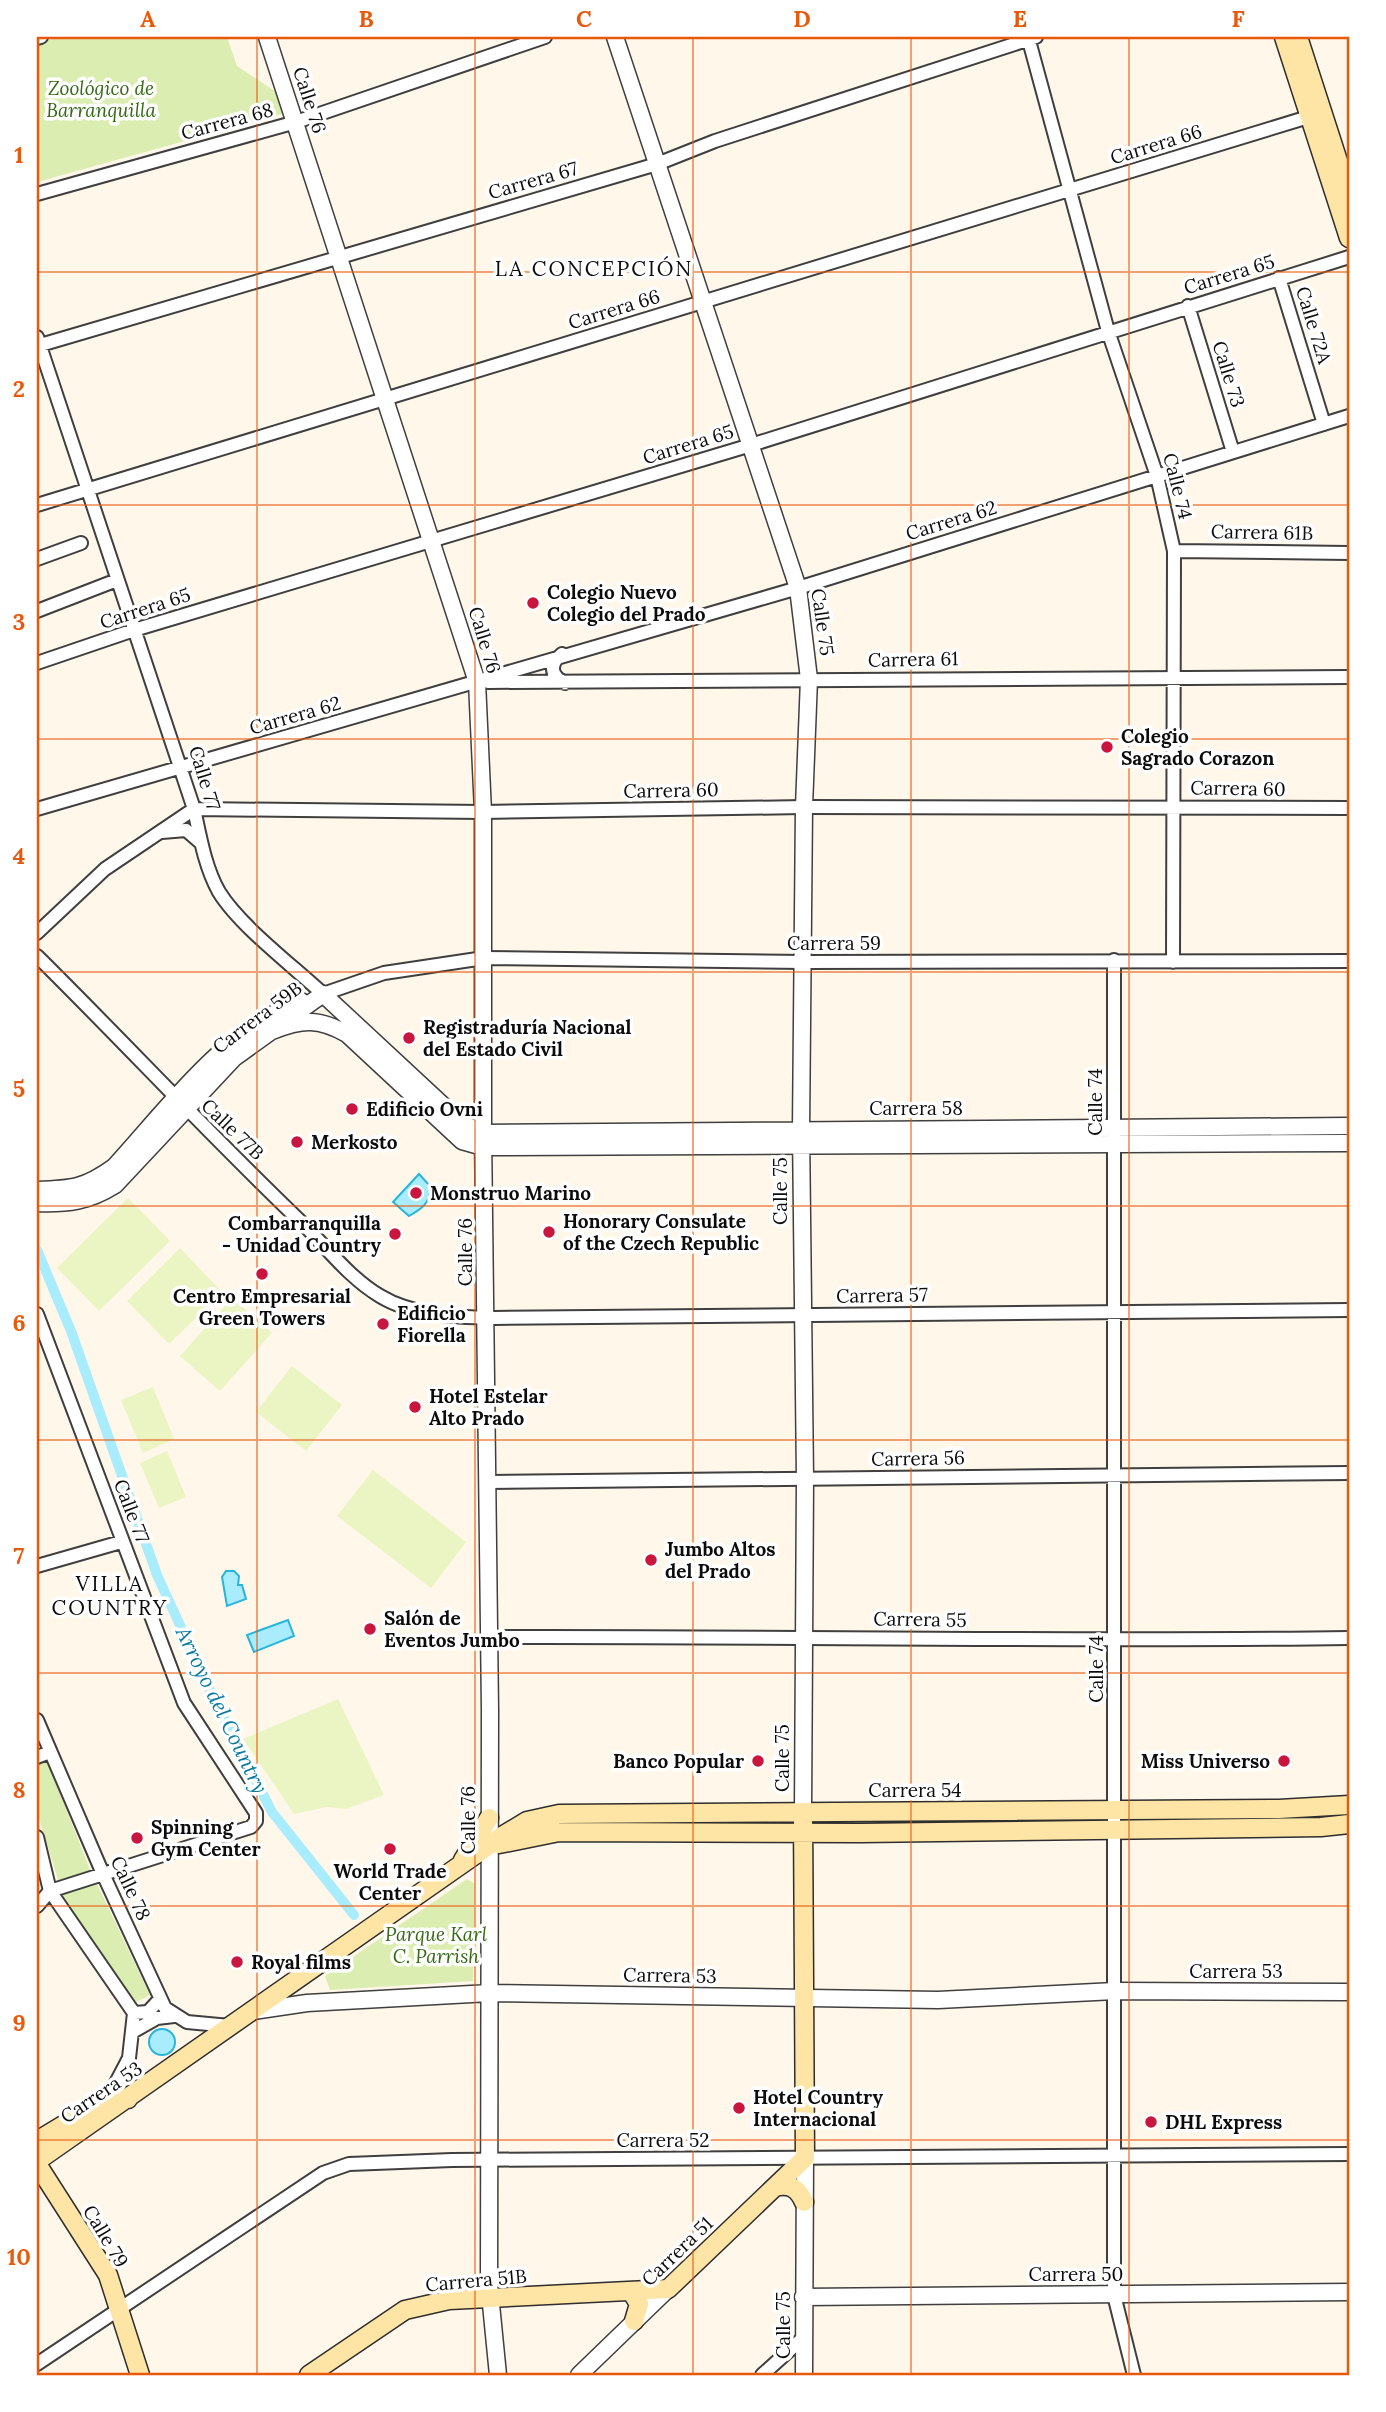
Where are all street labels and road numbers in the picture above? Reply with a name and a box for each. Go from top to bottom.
street label: Calle 76 [288,64,332,136]
street label: Carrera 68 [178,97,276,145]
street label: Carrera 66 [1107,119,1205,169]
street label: Carrera 67 [485,156,581,204]
street label: Carrera 65 [1181,249,1277,299]
street label: Calle 72A [1291,283,1337,368]
street label: Carrera 66 [565,284,663,334]
street label: Calle 73 [1208,338,1250,410]
street label: Carrera 65 [640,419,736,469]
street label: Calle 74 [1158,450,1198,522]
street label: Carrera 62 [903,495,999,545]
street label: Carrera 61B [1211,519,1314,545]
street label: Carrera 65 [97,582,193,634]
street label: Calle 75 [806,587,840,657]
street label: Calle 76 [464,604,506,676]
street label: Carrera 61 [868,646,959,672]
street label: Carrera 62 [247,691,343,739]
street label: Calle 77 [184,743,226,813]
street label: Carrera 60 [1190,775,1286,801]
street label: Carrera 60 [623,777,719,803]
street label: Carrera 59 [787,931,881,955]
street label: Carrera 59B [208,975,307,1058]
street label: Calle 74 [1083,1068,1107,1136]
street label: Calle 77B [197,1093,270,1165]
street label: Carrera 58 [869,1096,963,1120]
street label: Calle 75 [768,1157,792,1225]
street label: Calle 76 [453,1218,477,1286]
street label: Carrera 57 [836,1282,928,1308]
street label: Carrera 56 [871,1445,965,1471]
street label: Calle 77 [109,1476,155,1546]
street label: Carrera 55 [873,1606,967,1632]
street label: Calle 74 [1084,1635,1108,1703]
street label: Calle 75 [770,1724,794,1792]
street label: Carrera 54 [868,1778,962,1802]
street label: Calle 76 [456,1786,480,1854]
street label: Calle 78 [106,1852,156,1924]
street label: Carrera 53 [1189,1959,1283,1983]
street label: Carrera 53 [623,1962,717,1988]
street label: Carrera 53 [56,2056,146,2128]
street label: Carrera 52 [616,2128,710,2152]
street label: Calle 79 [78,2200,134,2272]
street label: Carrera 51 [636,2211,718,2291]
street label: Carrera 50 [1029,2262,1123,2286]
street label: Carrera 51B [424,2264,528,2296]
street label: Calle 75 [771,2291,795,2359]

